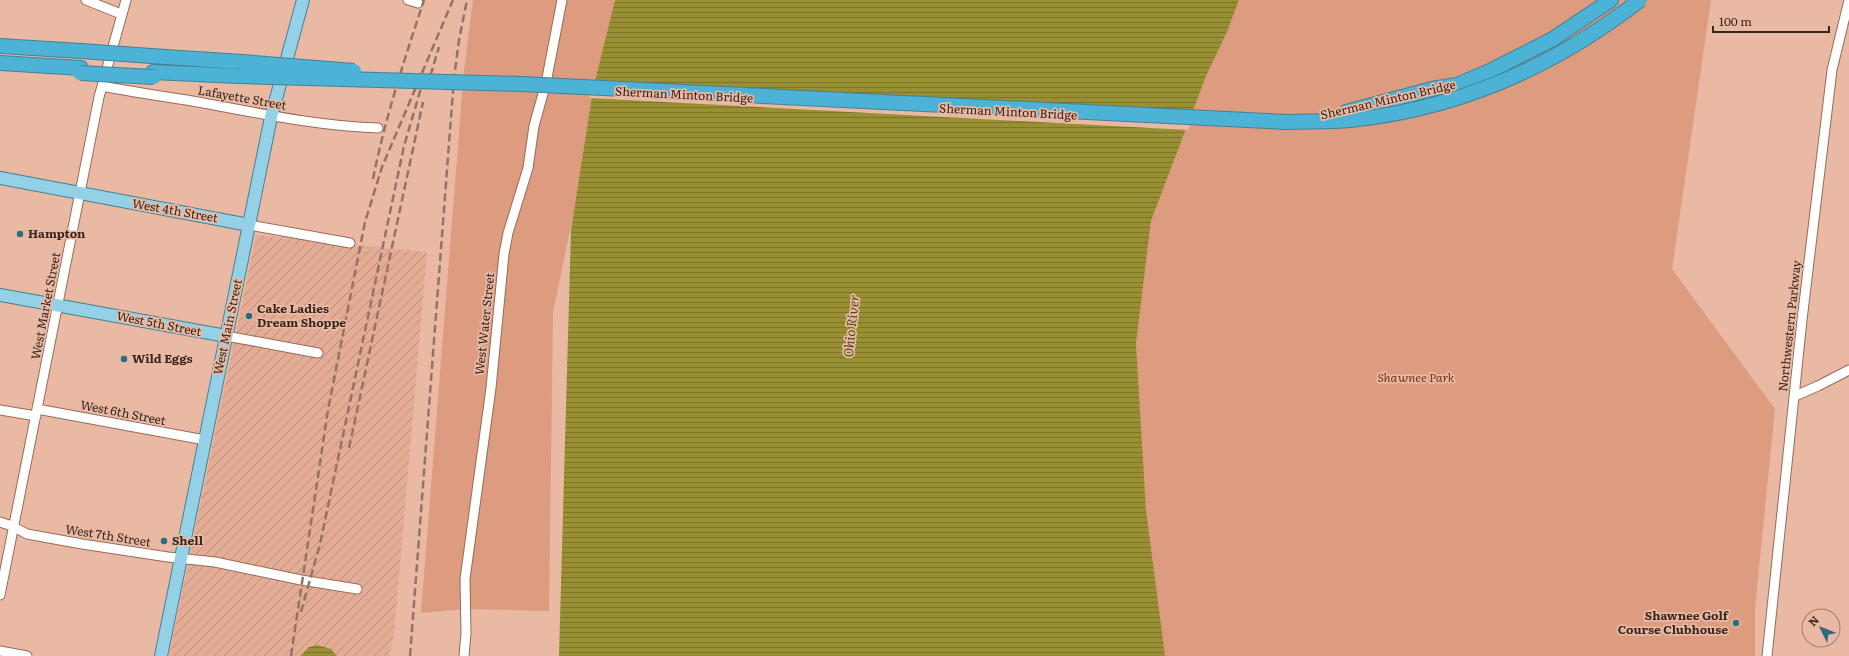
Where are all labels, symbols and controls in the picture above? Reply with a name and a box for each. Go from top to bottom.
scale bar [1713,8,1829,34]
text: 100 m [1719,12,1752,30]
street label: Sherman Minton Bridge [1318,75,1457,123]
street label: Lafayette Street [196,80,288,114]
street label: Sherman Minton Bridge [615,81,754,107]
street label: Sherman Minton Bridge [939,98,1078,124]
street label: West 4th Street [131,194,220,226]
place label: Hampton [28,224,86,242]
marker: Hampton [15,229,25,239]
street label: West Market Street [26,250,64,361]
street label: Northwestern Parkway [1773,259,1805,392]
street label: West Water Street [470,272,498,376]
street label: West Main Street [208,277,246,376]
water label: Ohio River [838,294,863,358]
place label: Cake Ladies Dream Shoppe [257,299,346,331]
street label: West 5th Street [115,306,203,340]
marker: Cake Ladies Dream Shoppe [244,311,254,321]
place label: Wild Eggs [132,349,192,367]
marker: Wild Eggs [119,354,129,364]
park label: Shawnee Park [1378,368,1455,386]
street label: West 6th Street [79,395,168,429]
street label: West 7th Street [64,519,152,551]
place label: Shell [172,531,204,549]
marker: Shell [159,536,169,546]
place label: Shawnee Golf Course Clubhouse [1618,606,1730,638]
north arrow [1801,608,1841,648]
text: N [1804,612,1822,629]
marker: Shawnee Golf Course Clubhouse [1731,618,1741,628]

